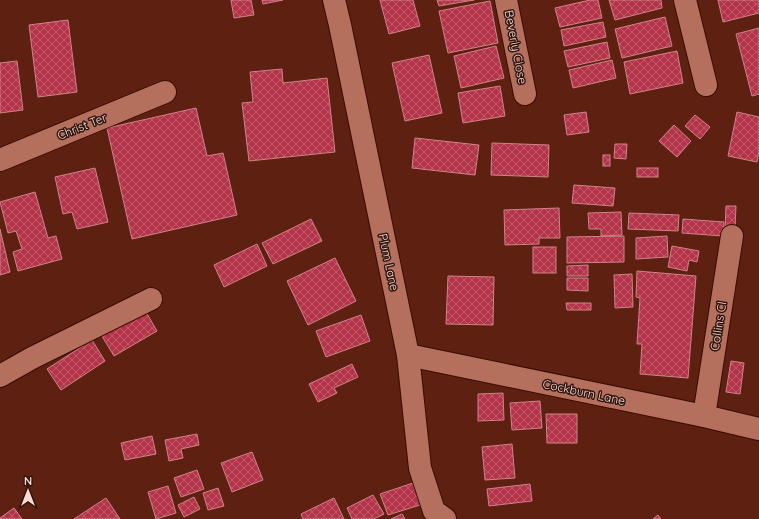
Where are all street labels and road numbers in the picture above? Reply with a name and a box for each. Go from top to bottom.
street label: Beverly Close [501,9,531,85]
street label: Christ Ter [55,109,109,143]
street label: Plum Lane [376,232,402,292]
street label: Collins Cl [707,300,729,352]
street label: Cockburn Lane [541,376,627,408]

